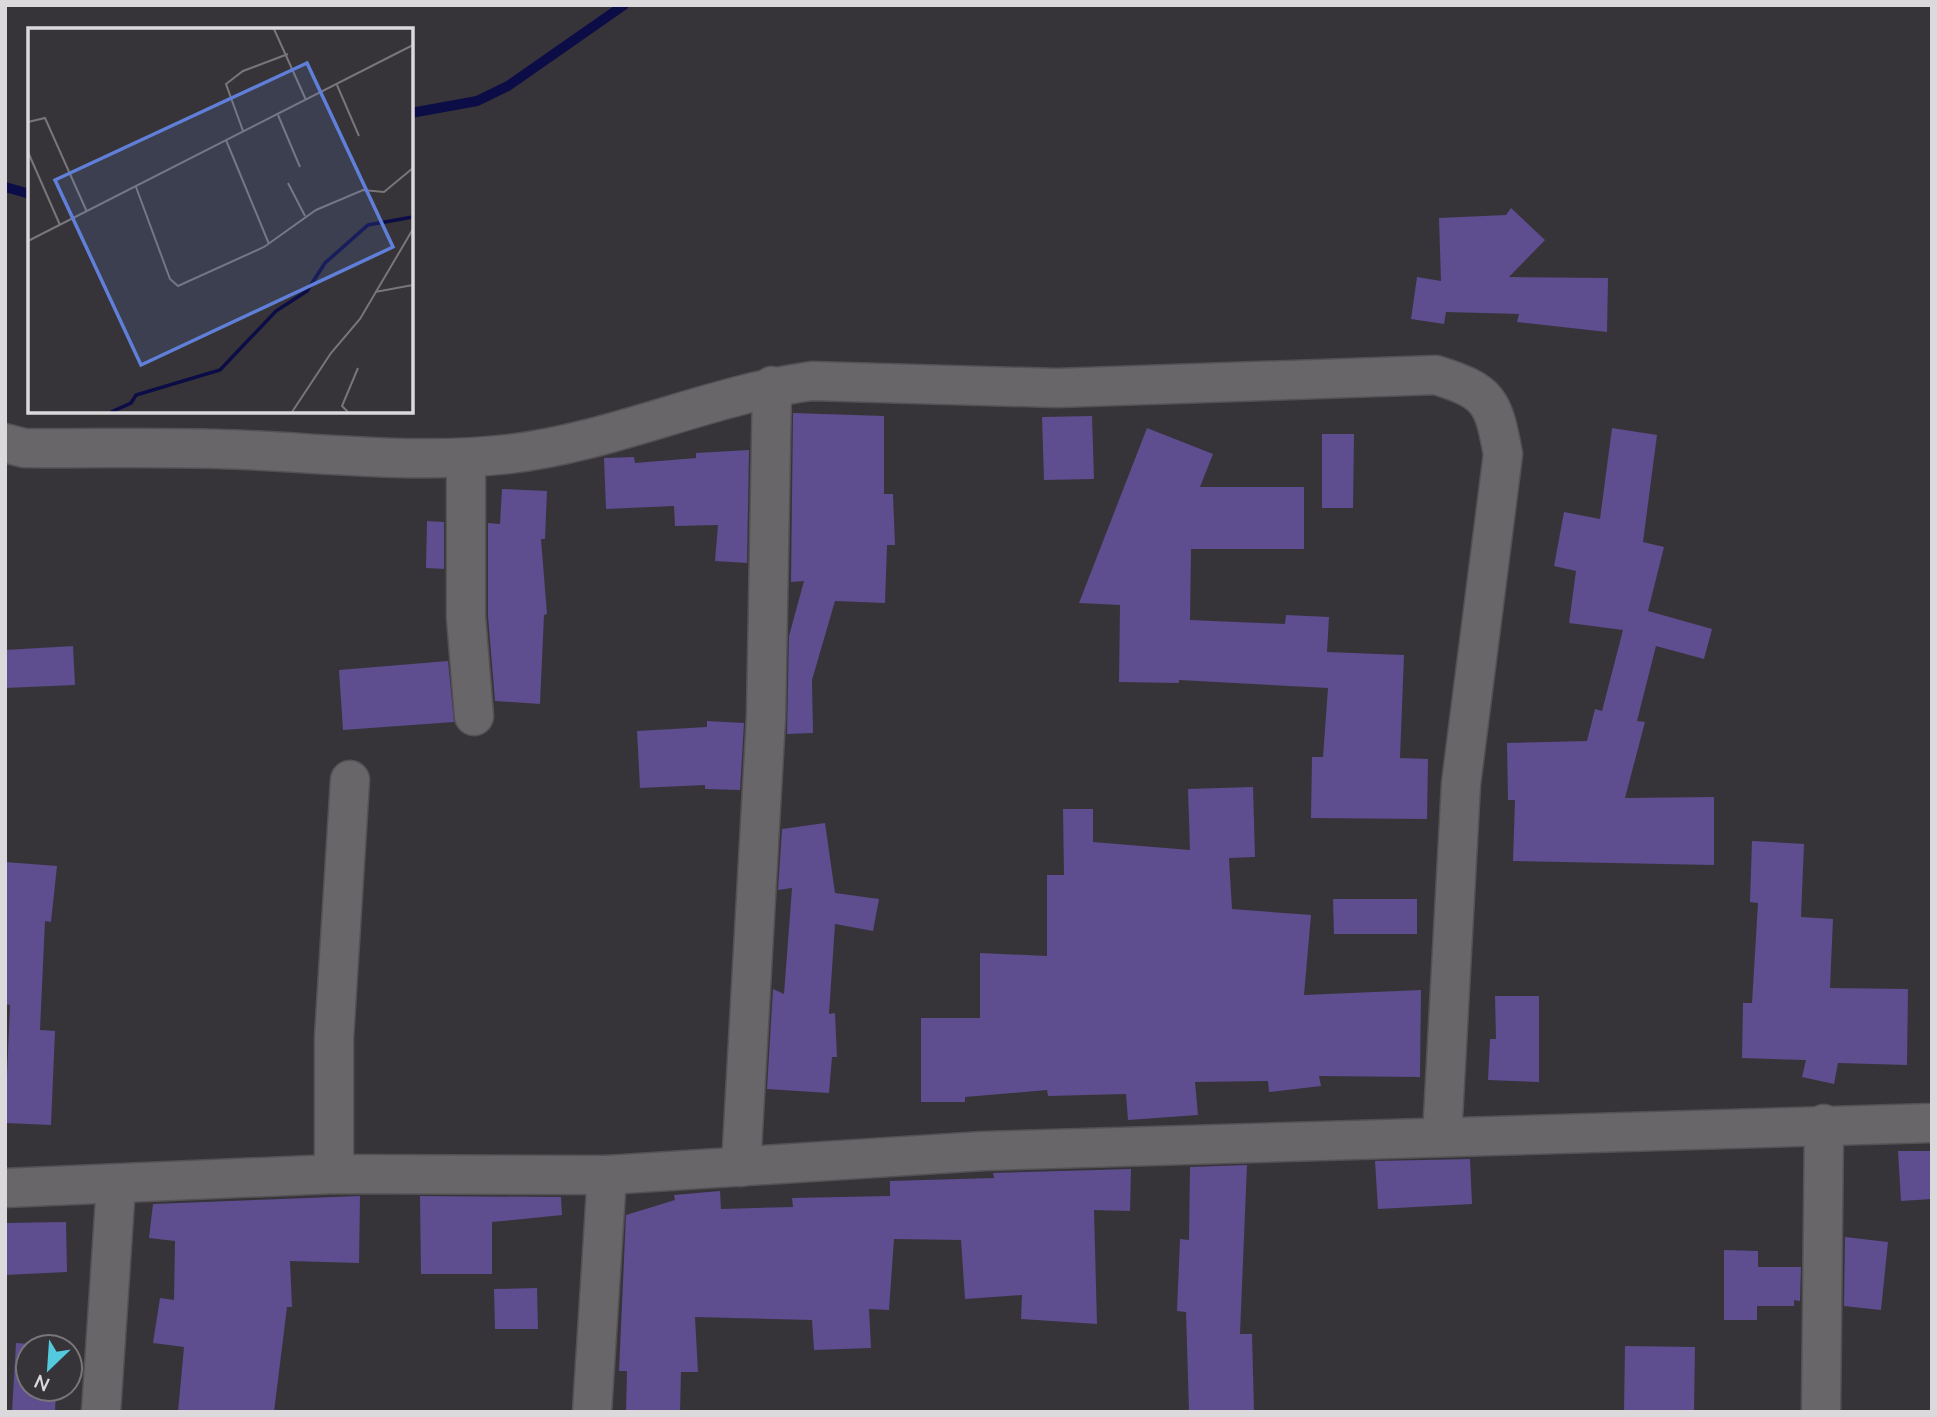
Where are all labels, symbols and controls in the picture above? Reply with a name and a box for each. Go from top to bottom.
inset map [28,28,413,413]
north arrow [14,1333,84,1403]
text: N [30,1369,53,1397]

